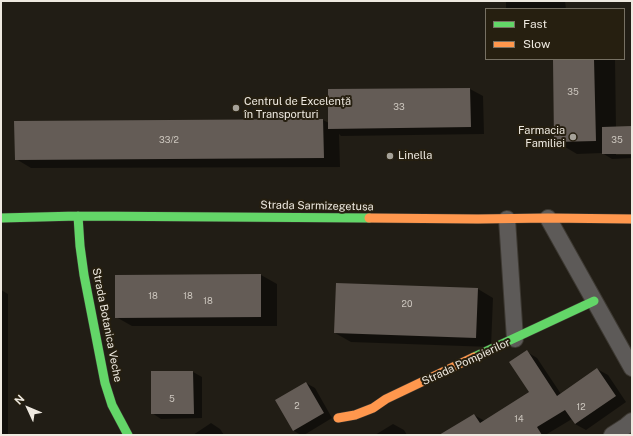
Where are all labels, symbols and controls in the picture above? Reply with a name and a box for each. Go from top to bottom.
legend [485,8,625,60]
text: Fast [523,17,547,31]
text: Slow [523,37,550,51]
house number: 35 [567,87,579,97]
place label: Centrul de Excelență în Transporturi [244,95,351,121]
house number: 33 [393,102,405,112]
marker: Centrul de Excelență în Transporturi [231,103,241,113]
place label: Farmacia Familiei [518,124,565,150]
marker: Farmacia Familiei [568,132,578,142]
house number: 33/2 [159,135,179,145]
house number: 35 [611,135,623,145]
place label: Linella [398,149,432,163]
marker: Linella [385,151,395,161]
street label: Strada Sarmizegetusa [260,198,374,214]
street label: Strada Botanica Veche [89,267,125,383]
house number: 18 [148,291,158,301]
house number: 18 [183,291,193,301]
house number: 18 [203,296,213,306]
house number: 20 [402,299,412,309]
street label: Strada Pompierilor [420,336,512,388]
north arrow [8,388,48,428]
text: N [12,392,27,407]
house number: 5 [169,394,175,404]
house number: 2 [294,401,300,411]
house number: 12 [576,402,586,412]
house number: 14 [514,414,524,424]

